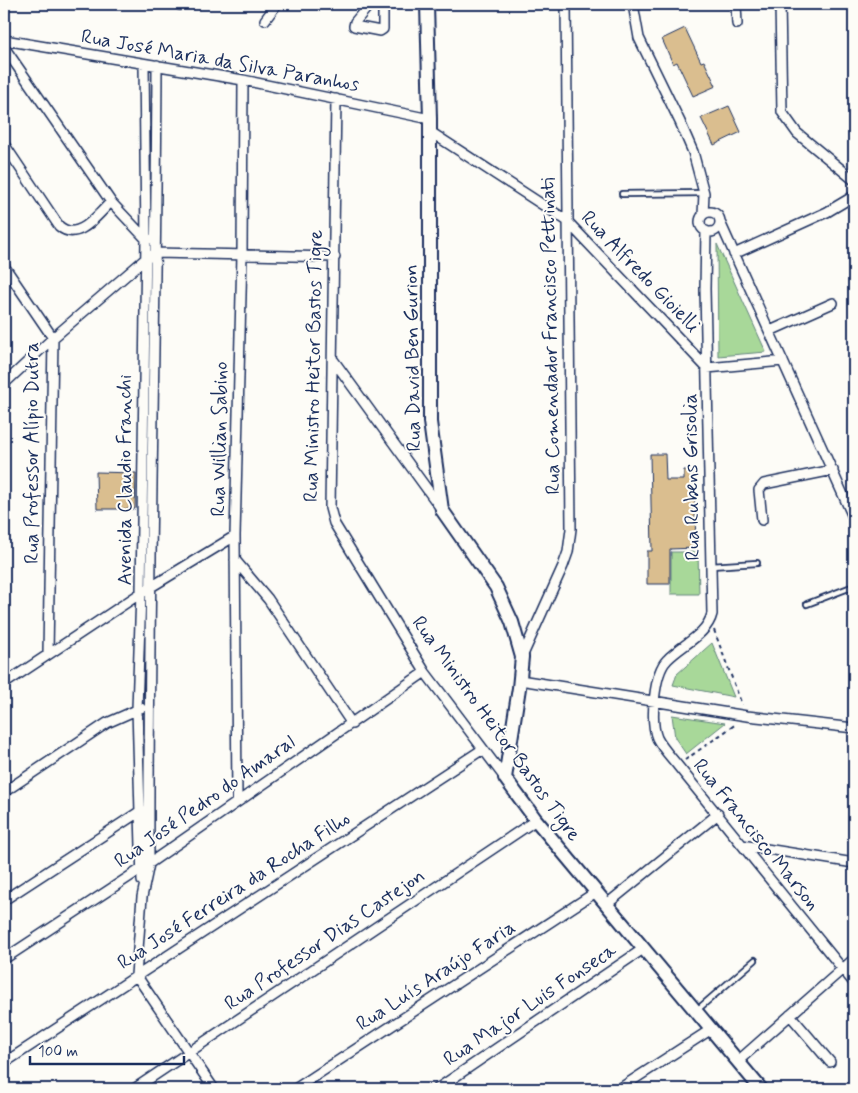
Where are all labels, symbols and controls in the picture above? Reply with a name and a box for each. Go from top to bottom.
street label: Rua José Maria da Silva Paranhos [79,23,361,99]
street label: Rua Comendador Francisco Pettinati [535,177,567,495]
street label: Rua Alfredo Gioielli [575,205,705,339]
street label: Rua Ministro Heitor Bastos Tigre [298,230,331,502]
street label: Rua David Ben Gurion [398,264,428,452]
street label: Rua Professor Alípio Dutra [19,342,46,564]
street label: Rua Willian Sabino [205,361,235,517]
street label: Avenida Claudio Franchi [112,375,139,585]
street label: Rua Rubens Grisolia [677,393,707,561]
street label: Rua Ministro Heitor Bastos Tigre [404,611,587,848]
street label: Rua José Pedro do Amaral [109,729,301,875]
street label: Rua Francisco Marson [686,753,826,917]
street label: Rua José Ferreira da Rocha Filho [112,805,356,977]
street label: Rua Professor Dias Castejon [219,863,431,1017]
street label: Rua Luís Araújo Faria [351,914,521,1038]
street label: Rua Major Luis Fonseca [438,937,622,1073]
scale bar [30,1033,184,1065]
text: 100 m [38,1042,78,1062]

